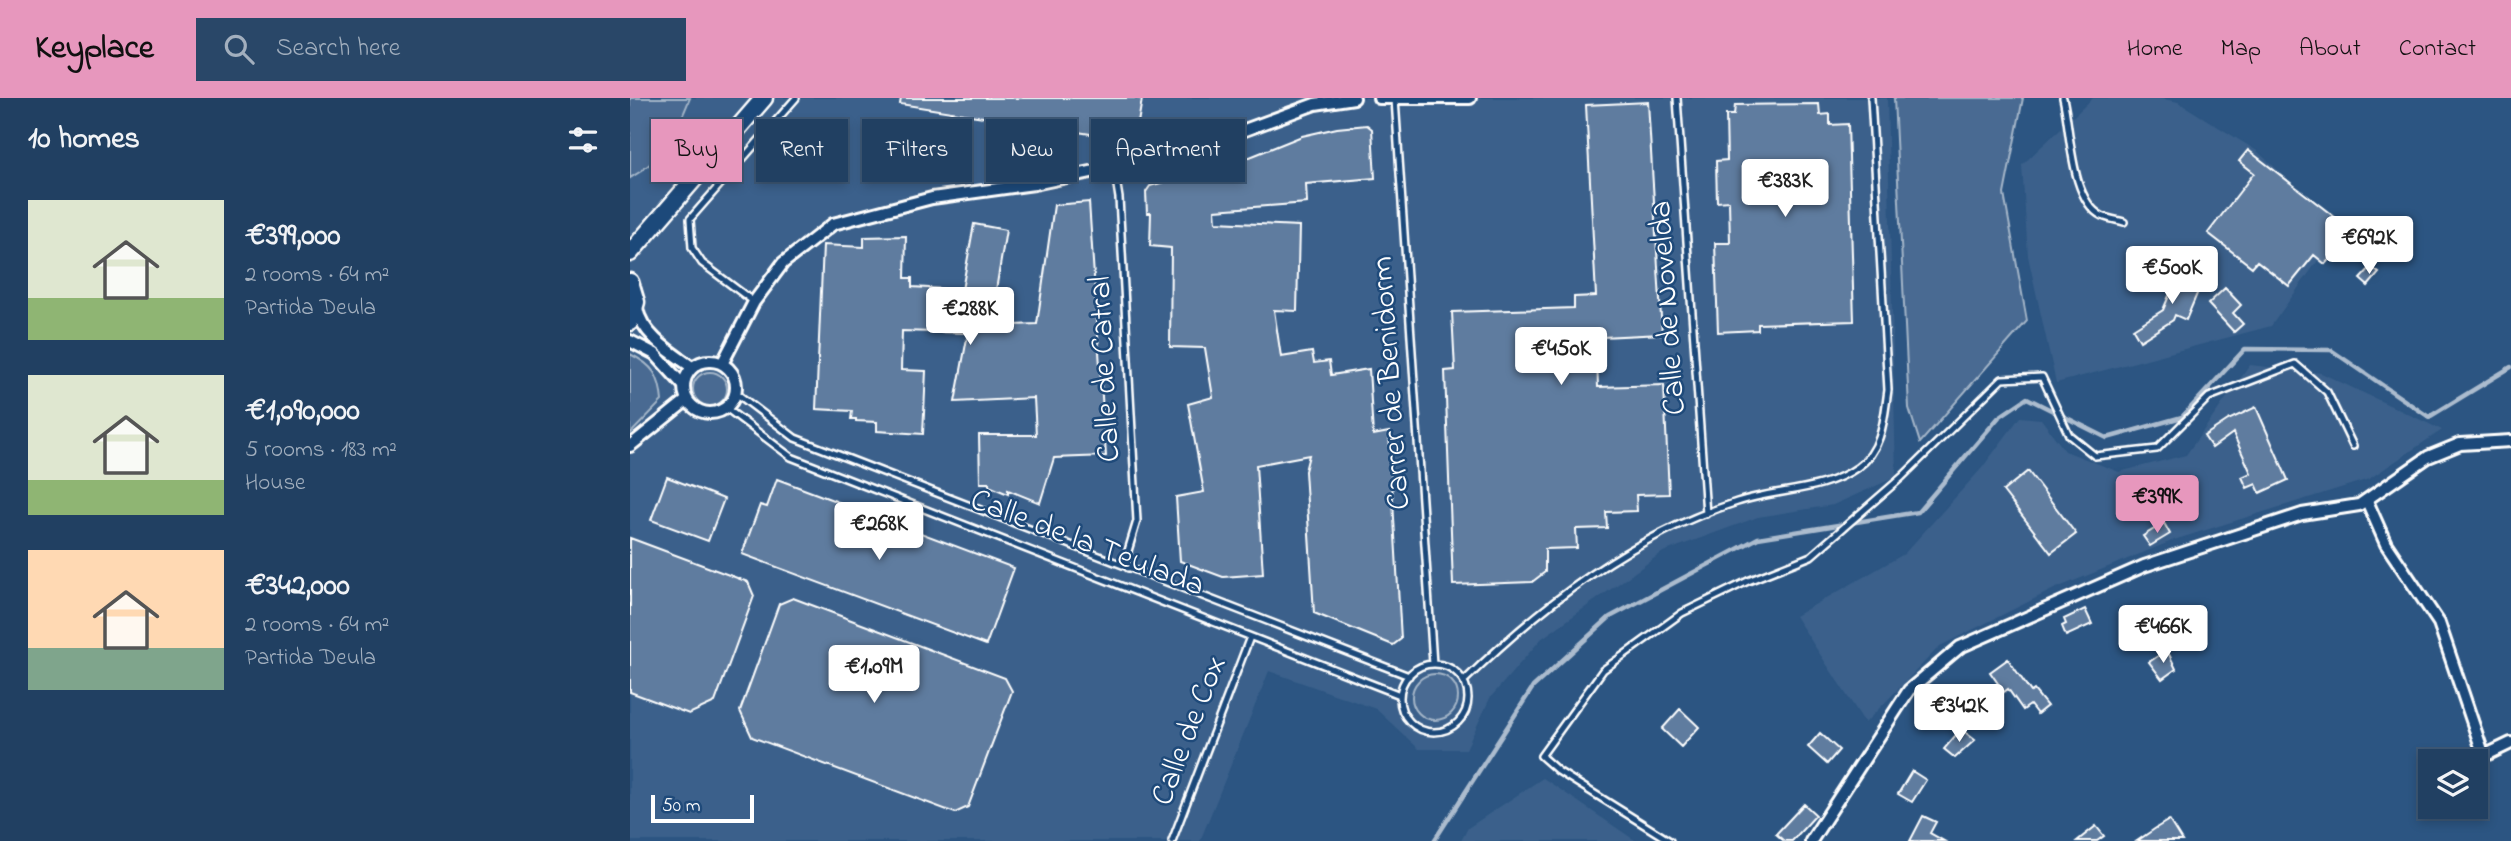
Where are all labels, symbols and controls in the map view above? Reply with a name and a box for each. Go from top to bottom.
search box [196,18,686,81]
text: Keyplace [35,25,154,73]
icon: search [220,30,258,68]
text: Search here [276,30,400,68]
text: Home [2127,32,2183,67]
text: Map [2221,32,2261,67]
text: About [2299,32,2361,67]
text: Contact [2399,32,2476,67]
text: 10 homes [28,118,140,162]
chip: Buy [651,119,742,182]
chip: Rent [756,119,848,182]
chip: Filters [862,119,972,182]
chip: New [986,119,1077,182]
chip: Apartment [1091,119,1245,182]
icon: filters [564,121,602,159]
pin: €383K [1736,159,1834,219]
text: €383K [1758,165,1812,198]
street label: Calle de Novelda [1638,199,1700,417]
text: €399,000 [245,215,340,259]
pin: €692K [2320,216,2418,276]
text: €692K [2341,222,2397,255]
icon: home [84,228,168,312]
pin: €500K [2123,246,2221,306]
text: €500K [2142,252,2202,285]
street label: Carrer de Benidorm [1360,255,1424,511]
text: 2 rooms · 64 m² [245,259,389,292]
street label: Calle de Catral [1078,275,1134,463]
pin: €288K [921,288,1019,347]
text: Partida Deula [245,292,376,325]
text: €288K [942,293,998,326]
pin: €450K [1512,328,1610,387]
text: €450K [1531,333,1591,366]
text: €1,090,000 [245,390,360,434]
icon: home [84,403,168,487]
text: 5 rooms · 183 m² [245,434,397,467]
text: House [245,467,305,500]
pin: €399K [2108,476,2206,535]
street label: Calle de la Teulada [963,478,1211,610]
text: €399K [2132,481,2182,514]
pin: €268K [830,503,928,562]
text: €268K [850,508,908,541]
text: €342,000 [245,565,350,609]
icon: home [84,578,168,662]
pin: €466K [2114,606,2212,665]
text: 2 rooms · 64 m² [245,609,389,642]
text: €466K [2135,611,2191,644]
text: Partida Deula [245,642,376,675]
pin: €1.09M [817,646,931,705]
street label: Calle de Cox [1140,649,1240,813]
text: €1.09M [845,651,903,684]
pin: €342K [1910,684,2008,744]
text: €342K [1930,690,1988,723]
map controls [2418,749,2488,819]
button: layers [2418,749,2488,819]
scale bar [651,792,754,824]
text: 50 m [662,793,701,820]

